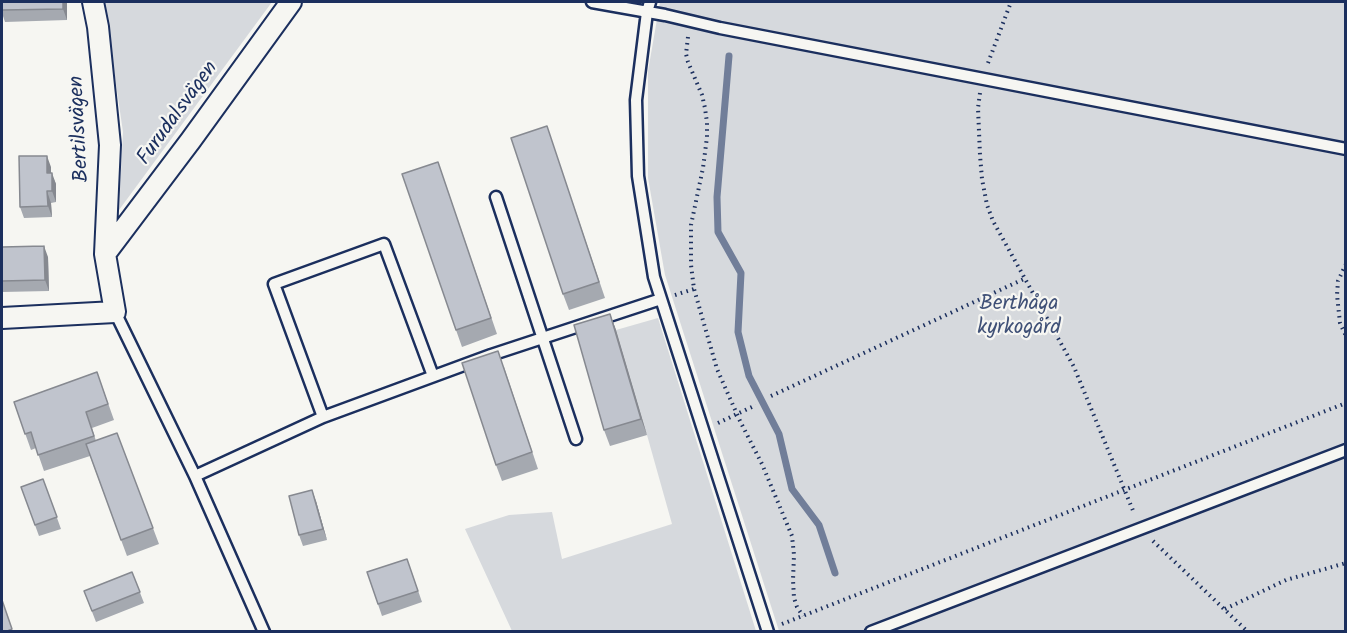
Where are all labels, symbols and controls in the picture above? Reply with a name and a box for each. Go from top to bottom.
street label: Furudalsvägen [133,57,225,171]
street label: Bertilsvägen [66,75,96,183]
park label: Berthåga kyrkogård [977,292,1061,342]

